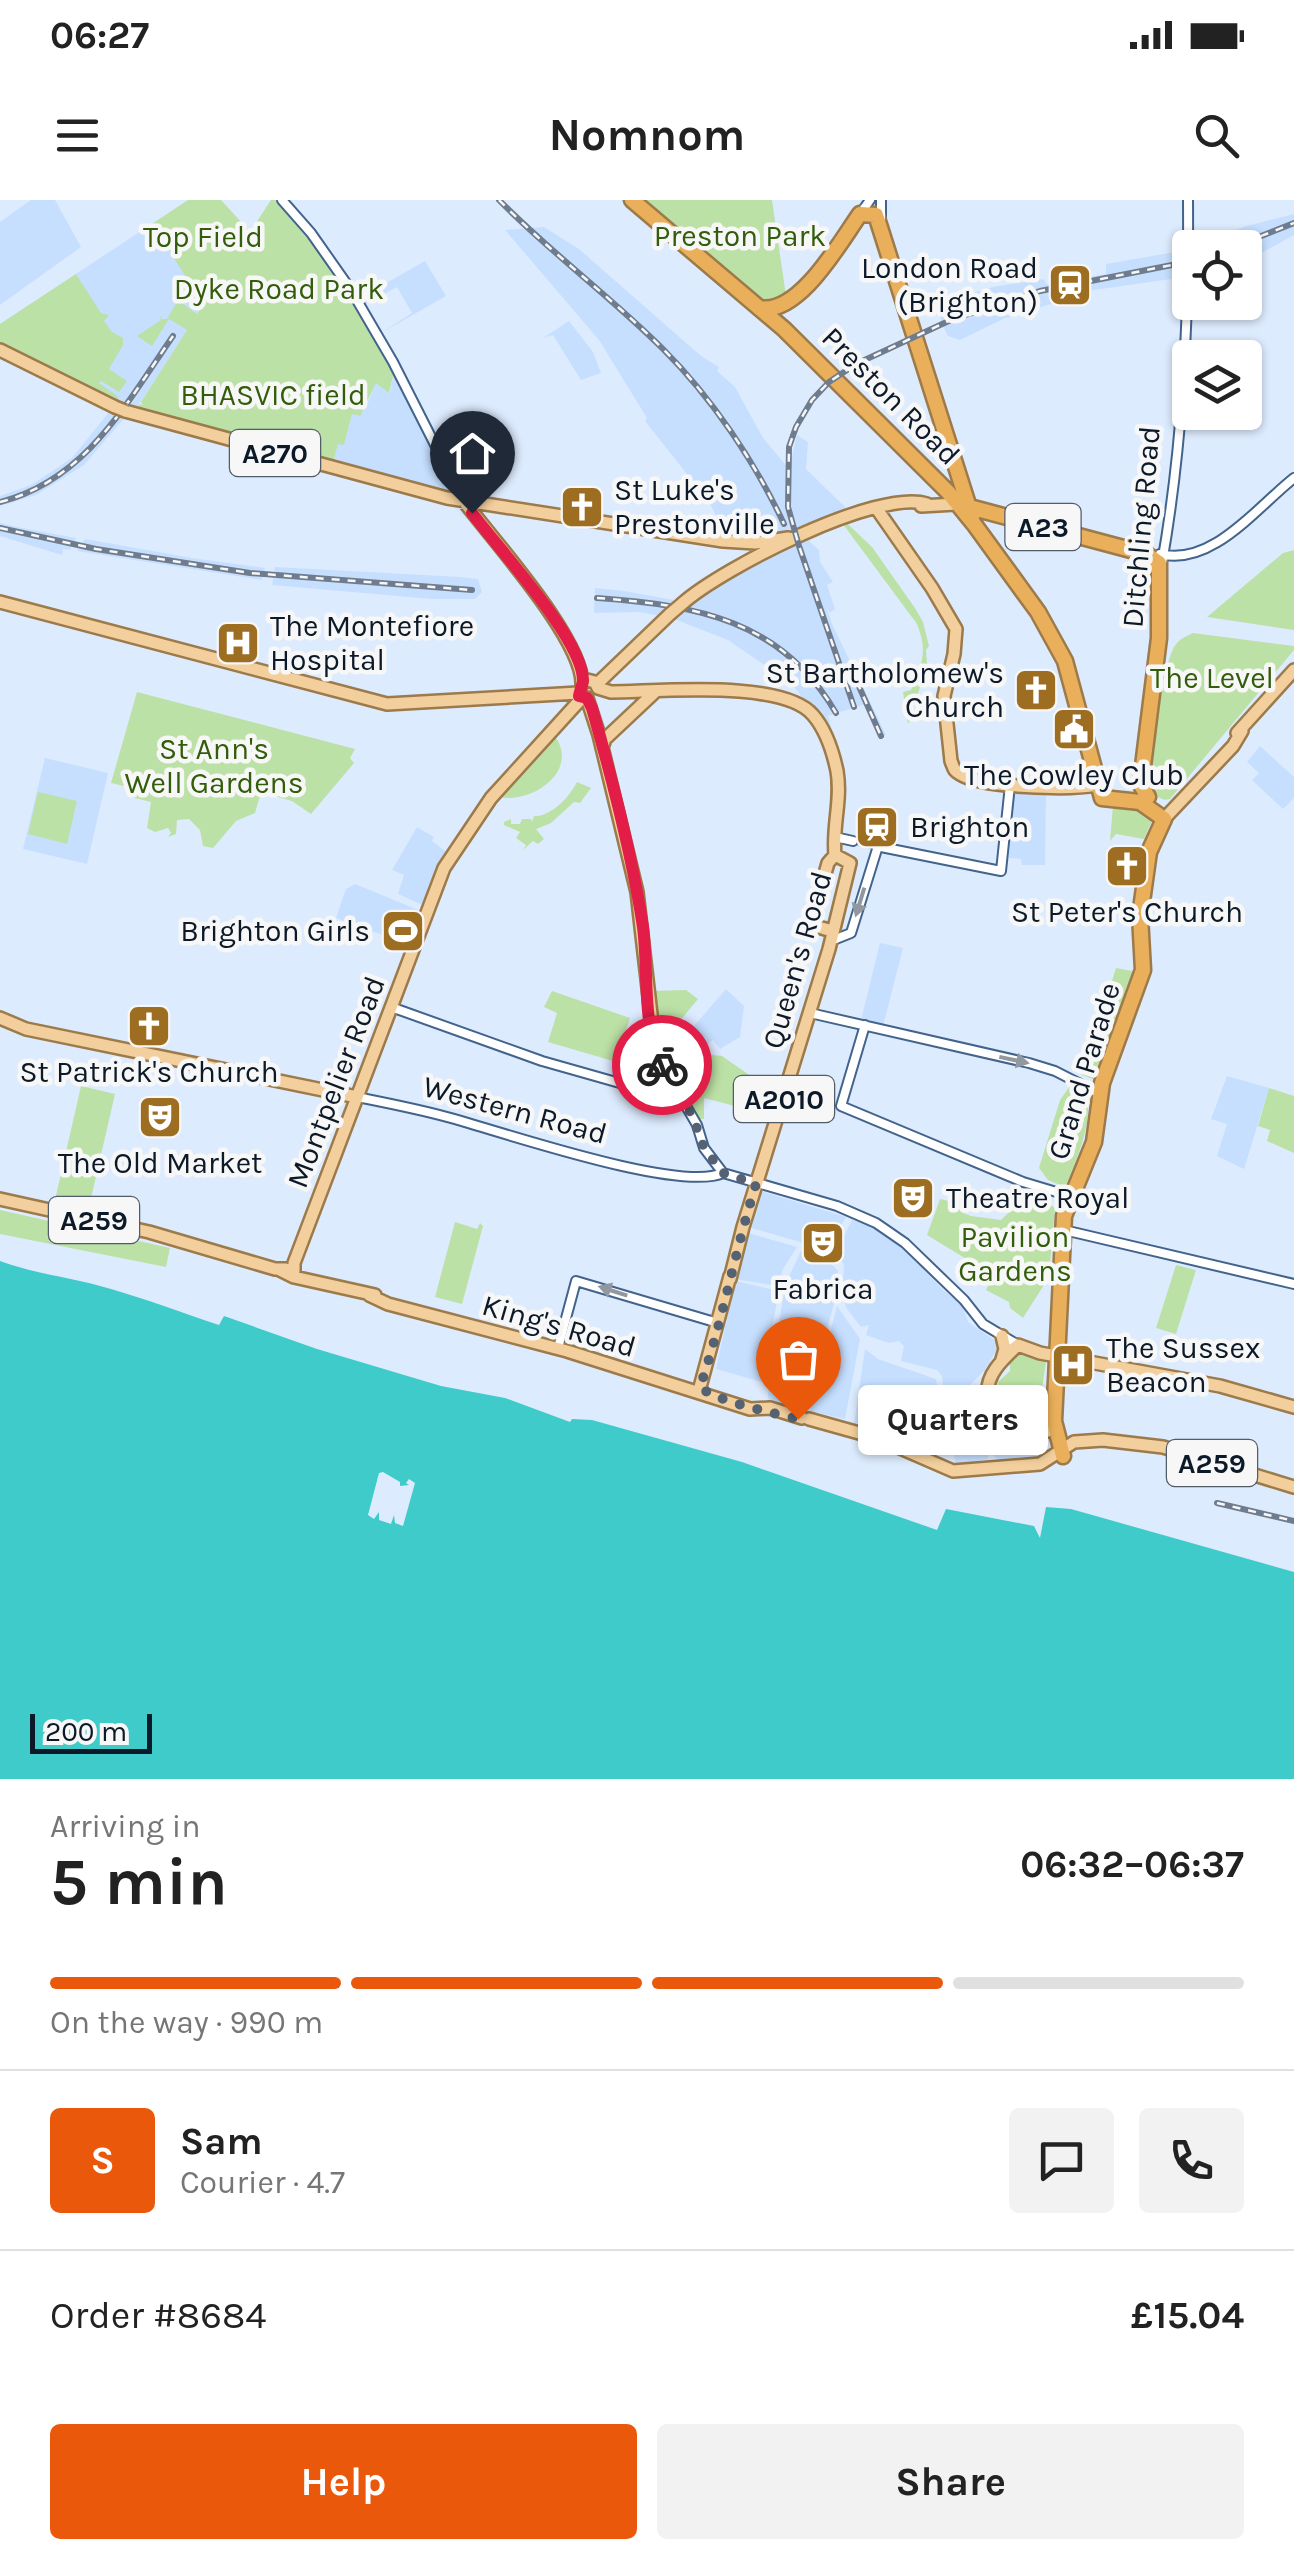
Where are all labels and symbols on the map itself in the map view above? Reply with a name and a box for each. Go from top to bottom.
park label: Preston Park [654,218,826,254]
park label: Top Field [143,219,263,255]
place label: London Road (Brighton) [861,250,1038,320]
station icon: London Road (Brighton) [1047,262,1093,308]
park label: Dyke Road Park [174,271,384,307]
street label: Preston Road [814,319,968,473]
park label: BHASVIC field [180,377,366,413]
pin [430,411,515,514]
street label: Ditchling Road [1114,425,1168,629]
road number: A270 [230,430,320,476]
place label: St Luke's Prestonville [614,472,775,542]
church icon: St Luke's Prestonville [559,484,605,530]
road number: A23 [1006,504,1080,550]
place label: The Montefiore Hospital [270,608,474,678]
hospital icon: The Montefiore Hospital [215,620,261,666]
place label: St Bartholomew's Church [766,655,1004,725]
park label: The Level [1150,660,1274,696]
church icon: St Bartholomew's Church [1013,667,1059,713]
public building icon: The Cowley Club [1051,706,1097,752]
park label: St Ann's Well Gardens [125,731,303,801]
place label: The Cowley Club [964,757,1184,793]
station icon: Brighton [854,804,900,850]
place label: Brighton [910,809,1029,845]
church icon: St Peter's Church [1104,843,1150,889]
street label: Queen's Road [755,867,839,1053]
one-way arrow [852,887,867,917]
place label: St Peter's Church [1011,894,1243,930]
sports icon: Brighton Girls [380,908,426,954]
place label: Brighton Girls [180,913,370,949]
street label: Montpelier Road [279,971,393,1193]
street label: Grand Parade [1040,978,1128,1164]
church icon: St Patrick's Church [126,1003,172,1049]
courier [612,1015,712,1115]
one-way arrow [998,1052,1029,1068]
place label: St Patrick's Church [19,1054,279,1090]
street label: Western Road [419,1068,611,1152]
road number: A2010 [734,1076,834,1122]
theatre icon: The Old Market [137,1094,183,1140]
place label: The Old Market [58,1145,262,1181]
theatre icon: Theatre Royal [890,1175,936,1221]
place label: Theatre Royal [946,1180,1129,1216]
road number: A259 [49,1197,139,1243]
park label: Pavilion Gardens [958,1219,1072,1289]
theatre icon: Fabrica [800,1220,846,1266]
place label: Fabrica [772,1271,874,1307]
one-way arrow [597,1283,627,1298]
street label: King's Road [478,1287,640,1365]
pin [756,1317,841,1420]
place label: The Sussex Beacon [1106,1330,1260,1400]
hospital icon: The Sussex Beacon [1050,1342,1096,1388]
callout: Quarters [858,1384,1048,1454]
road number: A259 [1167,1440,1257,1486]
scale bar [30,1709,152,1754]

